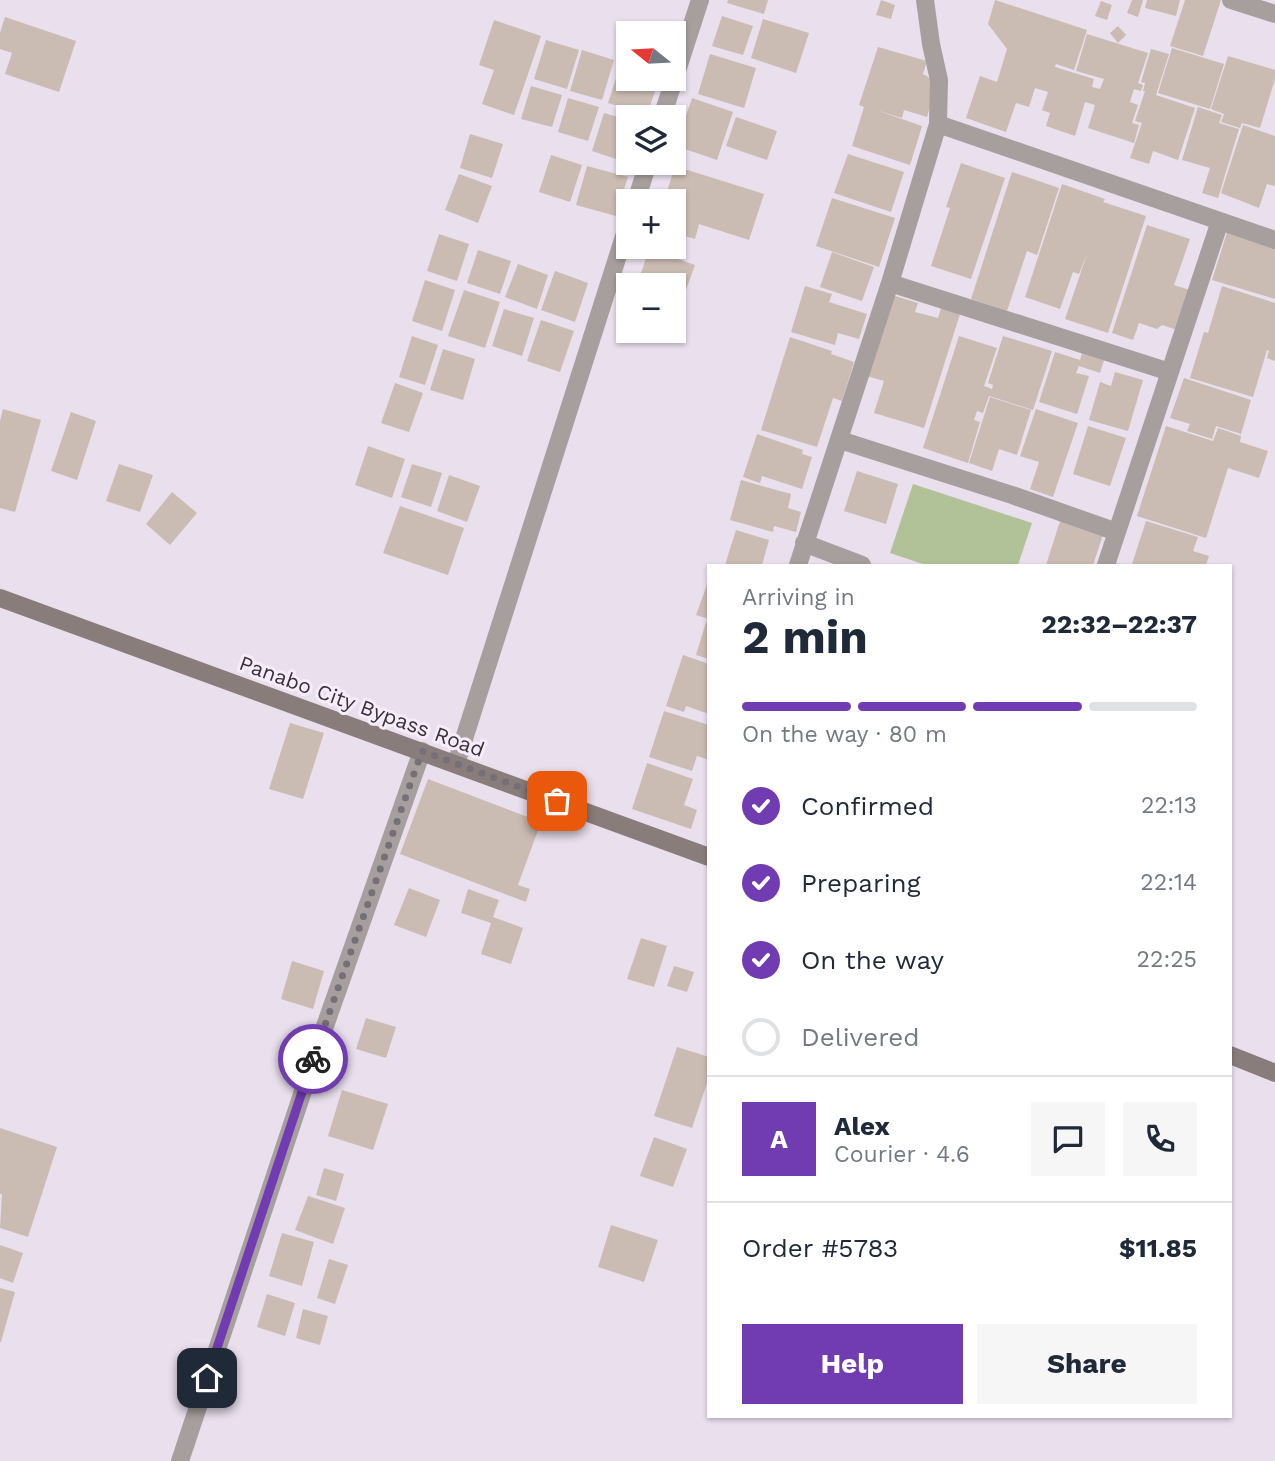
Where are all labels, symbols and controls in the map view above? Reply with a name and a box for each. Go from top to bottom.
north arrow [616,21,686,91]
map controls [616,21,686,343]
button: layers [616,105,686,175]
button: + [616,189,686,259]
button: − [616,273,686,343]
text: Arriving in [742,584,855,611]
text: 22:32–22:37 [1041,609,1197,639]
text: 2 min [742,610,868,664]
street label: Panabo City Bypass Road [236,650,488,762]
text: On the way · 80 m [742,721,947,748]
pin [527,771,587,831]
icon: bag [538,782,576,820]
icon: check [742,787,780,825]
text: Confirmed [801,791,934,821]
text: 22:13 [1141,792,1197,819]
icon: check [742,864,780,902]
text: Preparing [801,868,921,898]
text: 22:14 [1140,869,1197,896]
icon: check [742,941,780,979]
text: On the way [801,945,944,975]
text: 22:25 [1137,946,1197,973]
text: Delivered [801,1022,920,1052]
courier [278,1024,348,1094]
icon: bike [294,1040,332,1078]
button: chat [1031,1102,1105,1176]
button: phone [1123,1102,1197,1176]
text: Alex [834,1111,890,1141]
text: A [770,1124,788,1154]
text: Courier · 4.6 [834,1141,970,1168]
text: Order #5783 [742,1233,898,1263]
text: $11.85 [1119,1233,1197,1263]
button: Help [742,1324,963,1404]
button: Share [977,1324,1197,1404]
pin [177,1348,237,1408]
icon: home [188,1359,226,1397]

